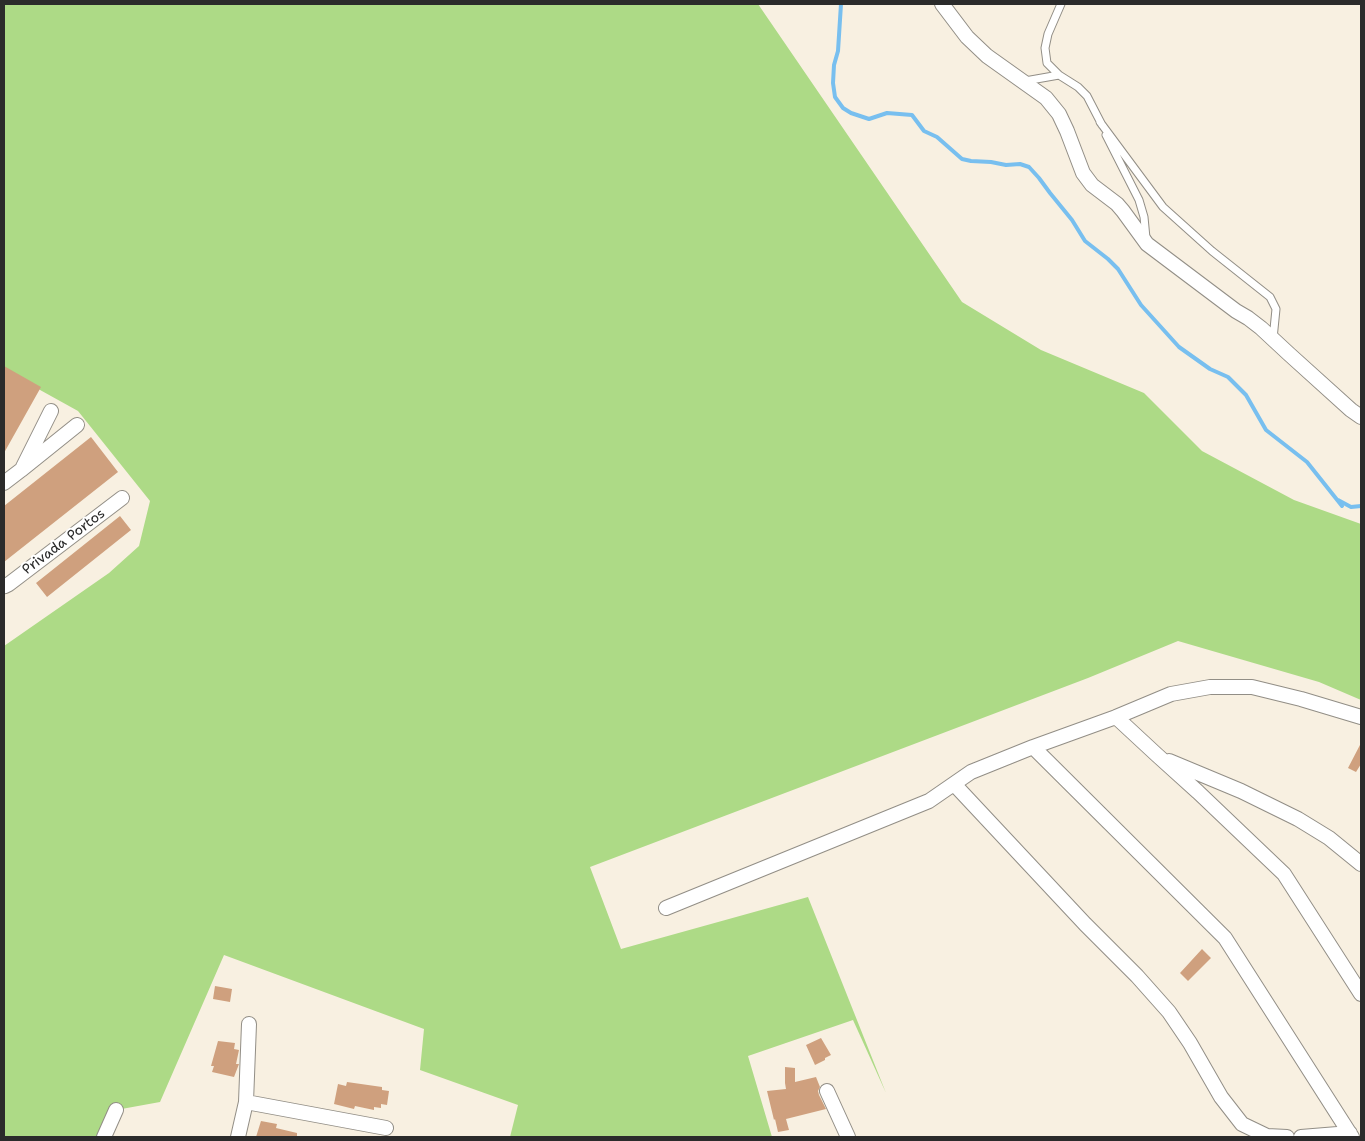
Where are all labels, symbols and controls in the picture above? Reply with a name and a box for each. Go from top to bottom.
street label: Privada Portos [19,505,109,579]

